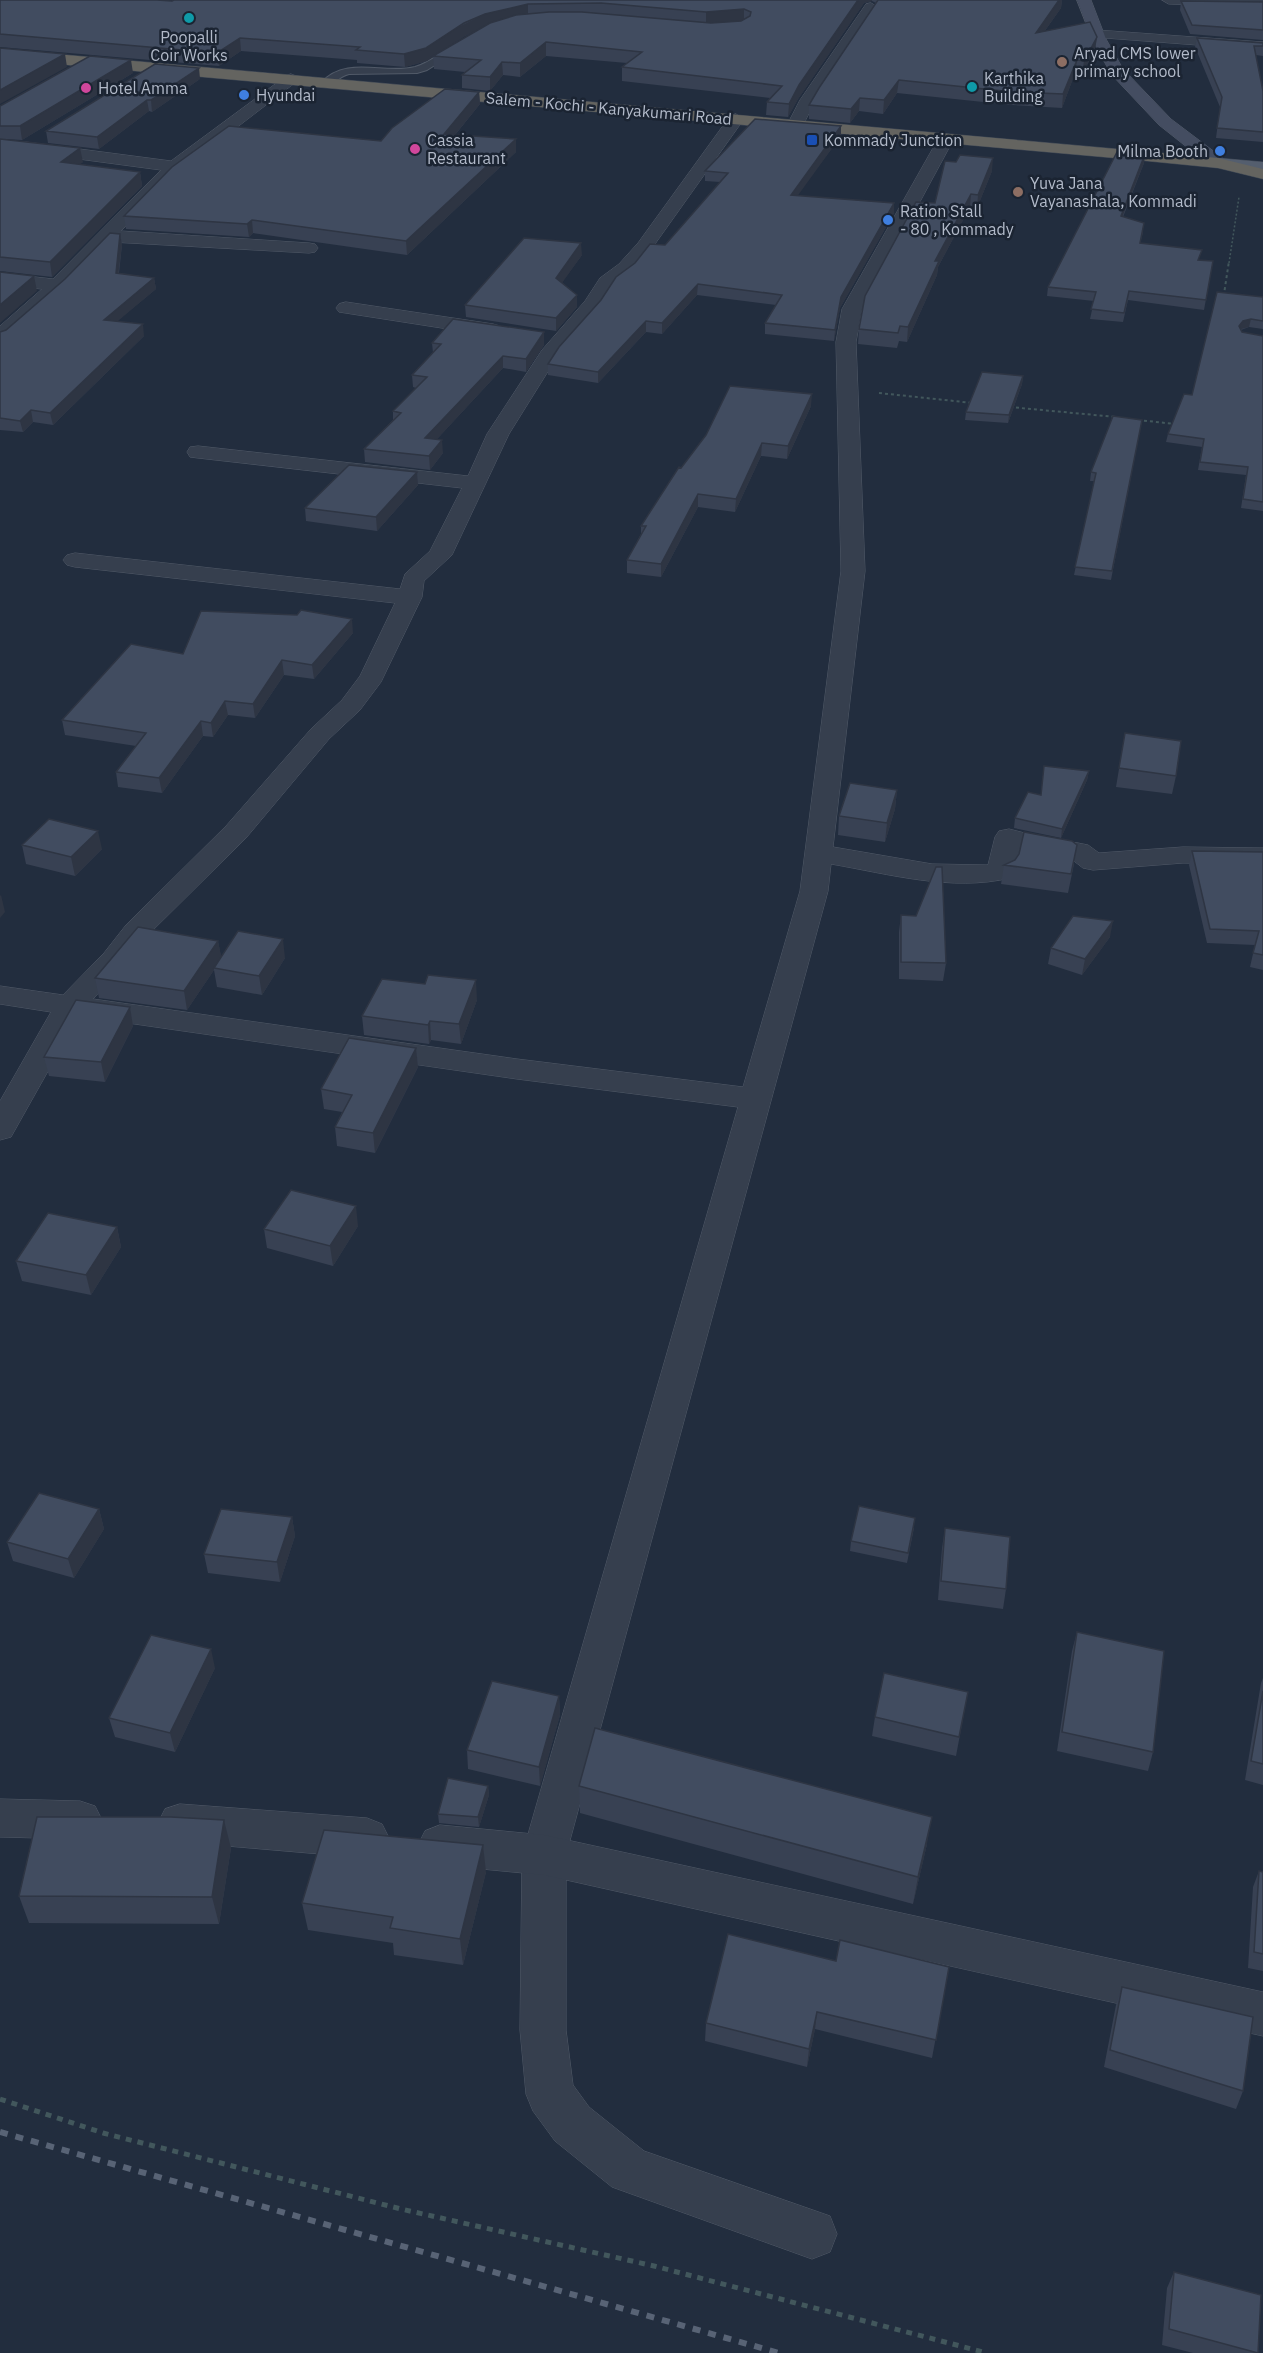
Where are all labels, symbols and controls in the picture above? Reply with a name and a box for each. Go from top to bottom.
marker: Poopalli Coir Works [182,11,196,25]
place label: Poopalli Coir Works [150,27,228,65]
place label: Aryad CMS lower primary school [1074,43,1196,81]
marker: Aryad CMS lower primary school [1055,55,1069,69]
place label: Karthika Building [984,68,1044,106]
place label: Hotel Amma [98,78,188,98]
marker: Karthika Building [965,80,979,94]
marker: Hotel Amma [79,81,93,95]
place label: Hyundai [256,85,315,105]
street label: Salem - Kochi - Kanyakumari Road [485,87,733,129]
marker: Hyundai [237,88,251,102]
place label: Cassia Restaurant [427,130,506,168]
place label: Kommady Junction [824,130,962,150]
marker: Kommady Junction [805,133,819,147]
place label: Milma Booth [1117,141,1208,161]
marker: Cassia Restaurant [408,142,422,156]
marker: Milma Booth [1213,144,1227,158]
place label: Yuva Jana Vayanashala, Kommadi [1030,173,1197,211]
marker: Yuva Jana Vayanashala, Kommadi [1011,185,1025,199]
place label: Ration Stall - 80 , Kommady [900,201,1014,239]
marker: Ration Stall - 80 , Kommady [881,213,895,227]

